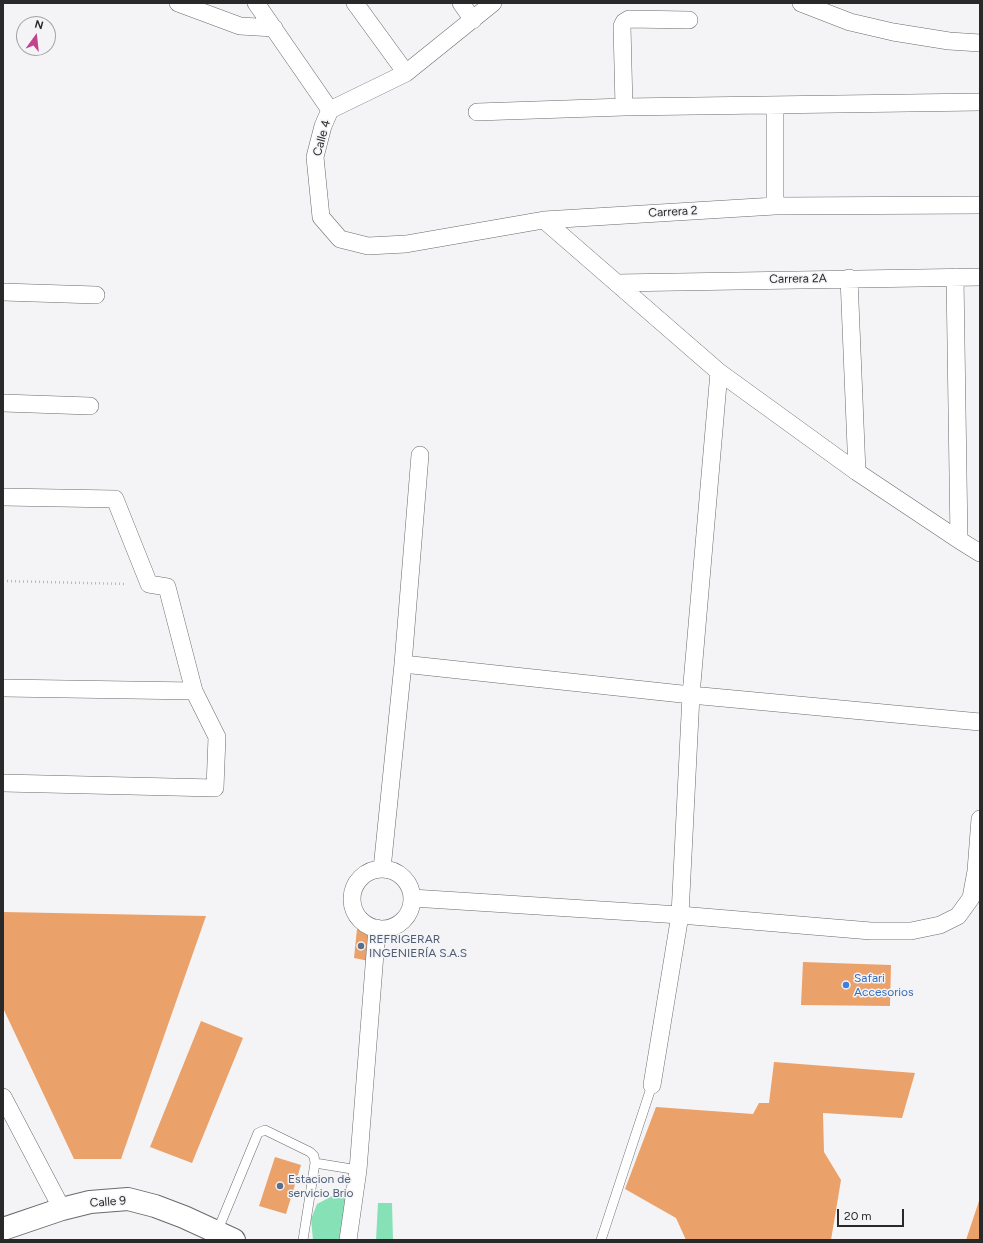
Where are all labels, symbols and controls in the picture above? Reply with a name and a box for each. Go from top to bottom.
north arrow [16,16,56,56]
text: N [33,18,45,32]
street label: Calle 4 [310,118,334,158]
street label: Carrera 2 [648,204,698,220]
street label: Carrera 2A [769,271,827,287]
place label: REFRIGERAR INGENIERÍA S.A.S [369,932,467,960]
marker: REFRIGERAR INGENIERÍA S.A.S [356,941,366,951]
place label: Safari Accesorios [854,971,914,999]
marker: Safari Accesorios [841,980,851,990]
place label: Estacion de servicio Brio [288,1172,354,1200]
marker: Estacion de servicio Brio [275,1181,285,1191]
street label: Calle 9 [89,1194,127,1210]
scale bar [839,1201,906,1227]
text: 20 m [844,1209,872,1223]

